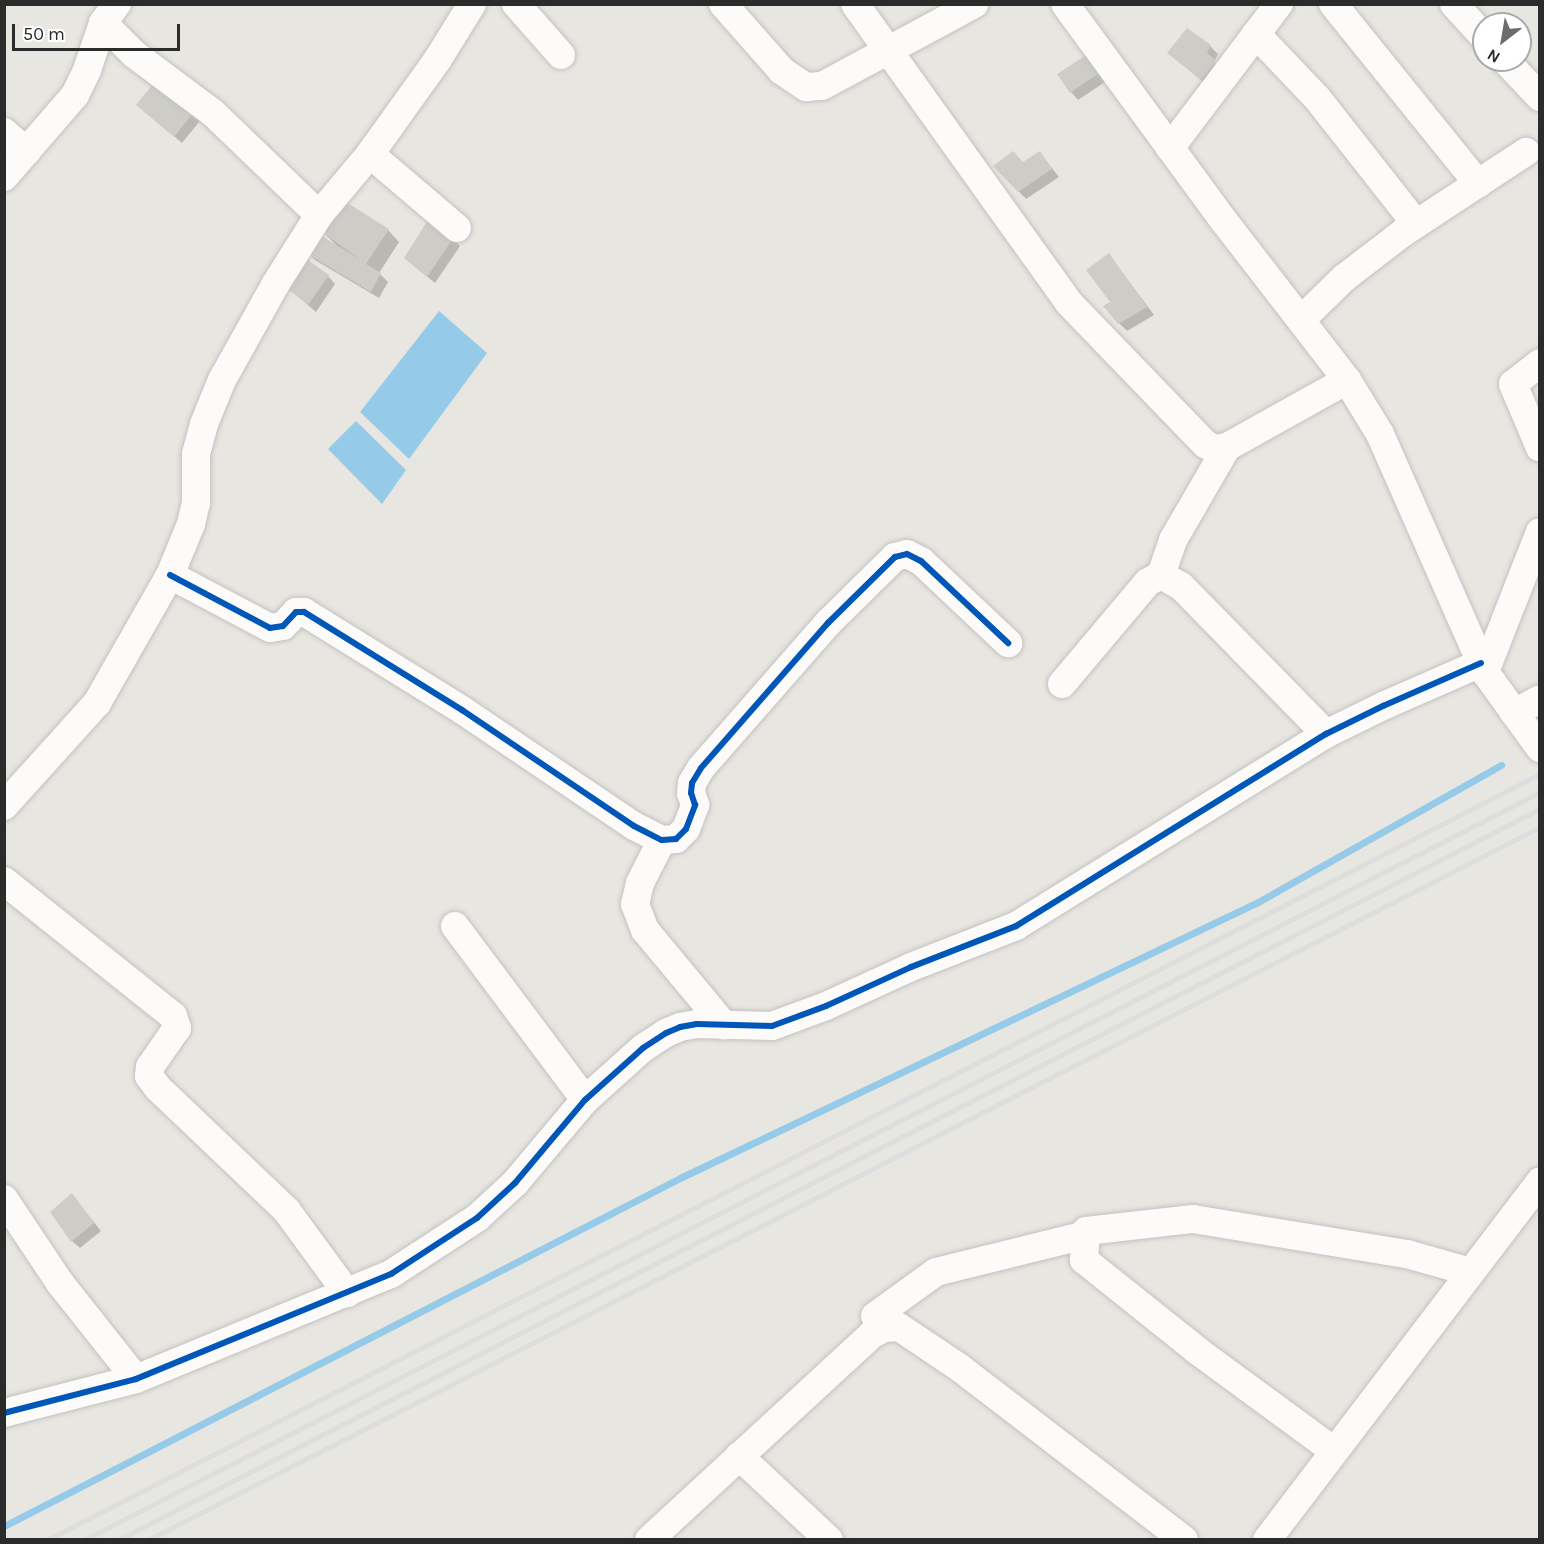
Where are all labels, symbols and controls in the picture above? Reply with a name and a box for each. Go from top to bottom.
scale bar [15,12,183,50]
north arrow [1472,12,1532,72]
text: 50 m [23,23,65,45]
text: N [1484,45,1503,67]

